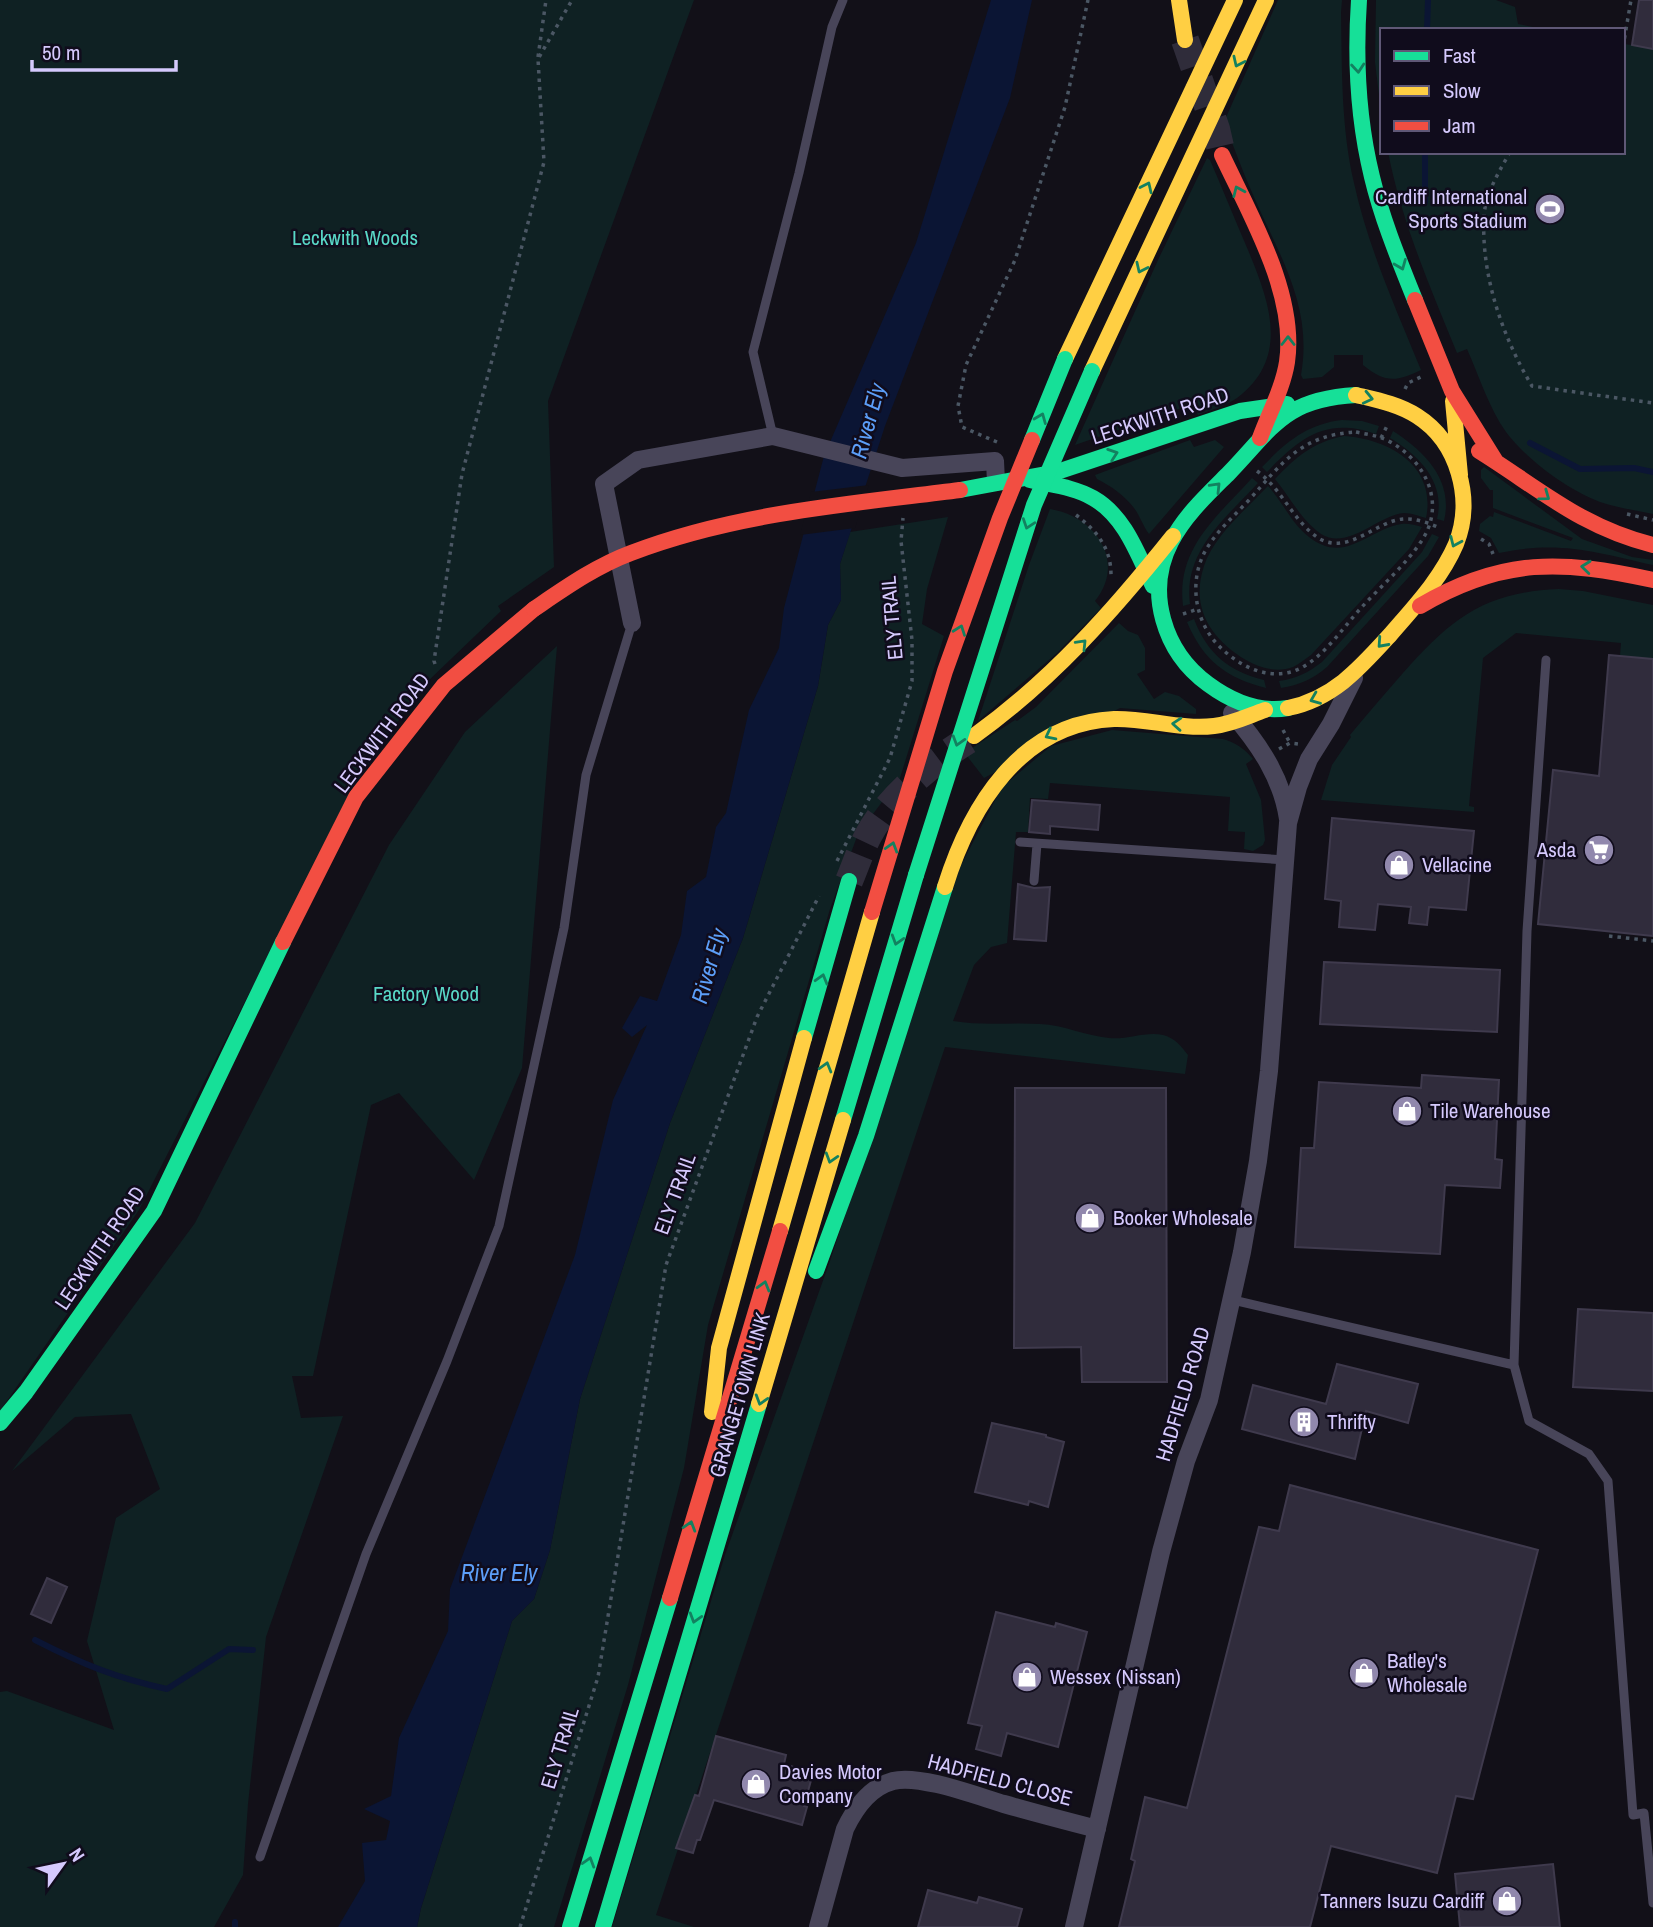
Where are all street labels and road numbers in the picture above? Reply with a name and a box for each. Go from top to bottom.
street label: LECKWITH ROAD [1087,380,1233,451]
street label: ELY TRAIL [873,574,910,661]
street label: LECKWITH ROAD [327,667,436,799]
street label: ELY TRAIL [646,1149,703,1238]
street label: LECKWITH ROAD [47,1180,152,1315]
street label: GRANGETOWN LINK [702,1309,777,1481]
street label: HADFIELD ROAD [1148,1323,1217,1465]
street label: ELY TRAIL [533,1703,586,1792]
street label: HADFIELD CLOSE [925,1746,1076,1813]

